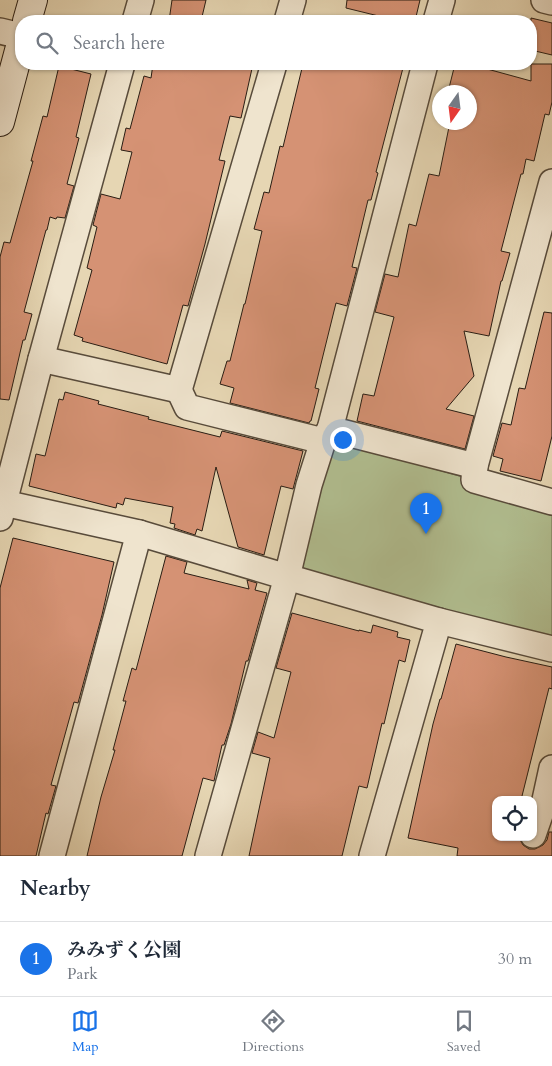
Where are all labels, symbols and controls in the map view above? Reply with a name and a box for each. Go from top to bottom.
search box [15,15,537,70]
icon: search [33,29,61,57]
text: Search here [73,30,165,56]
north arrow [432,85,477,130]
your location [330,427,356,453]
pin: 1 [410,493,442,534]
map controls [492,796,537,841]
button: locate [492,796,537,841]
text: Nearby [20,874,91,903]
text: みみずく公園 [67,937,181,963]
text: 1 [32,948,40,970]
text: 30 m [498,948,532,970]
text: Park [67,963,98,985]
tab: Map [71,1007,99,1056]
tab: Directions [242,1007,304,1056]
tab: Saved [447,1007,481,1056]

